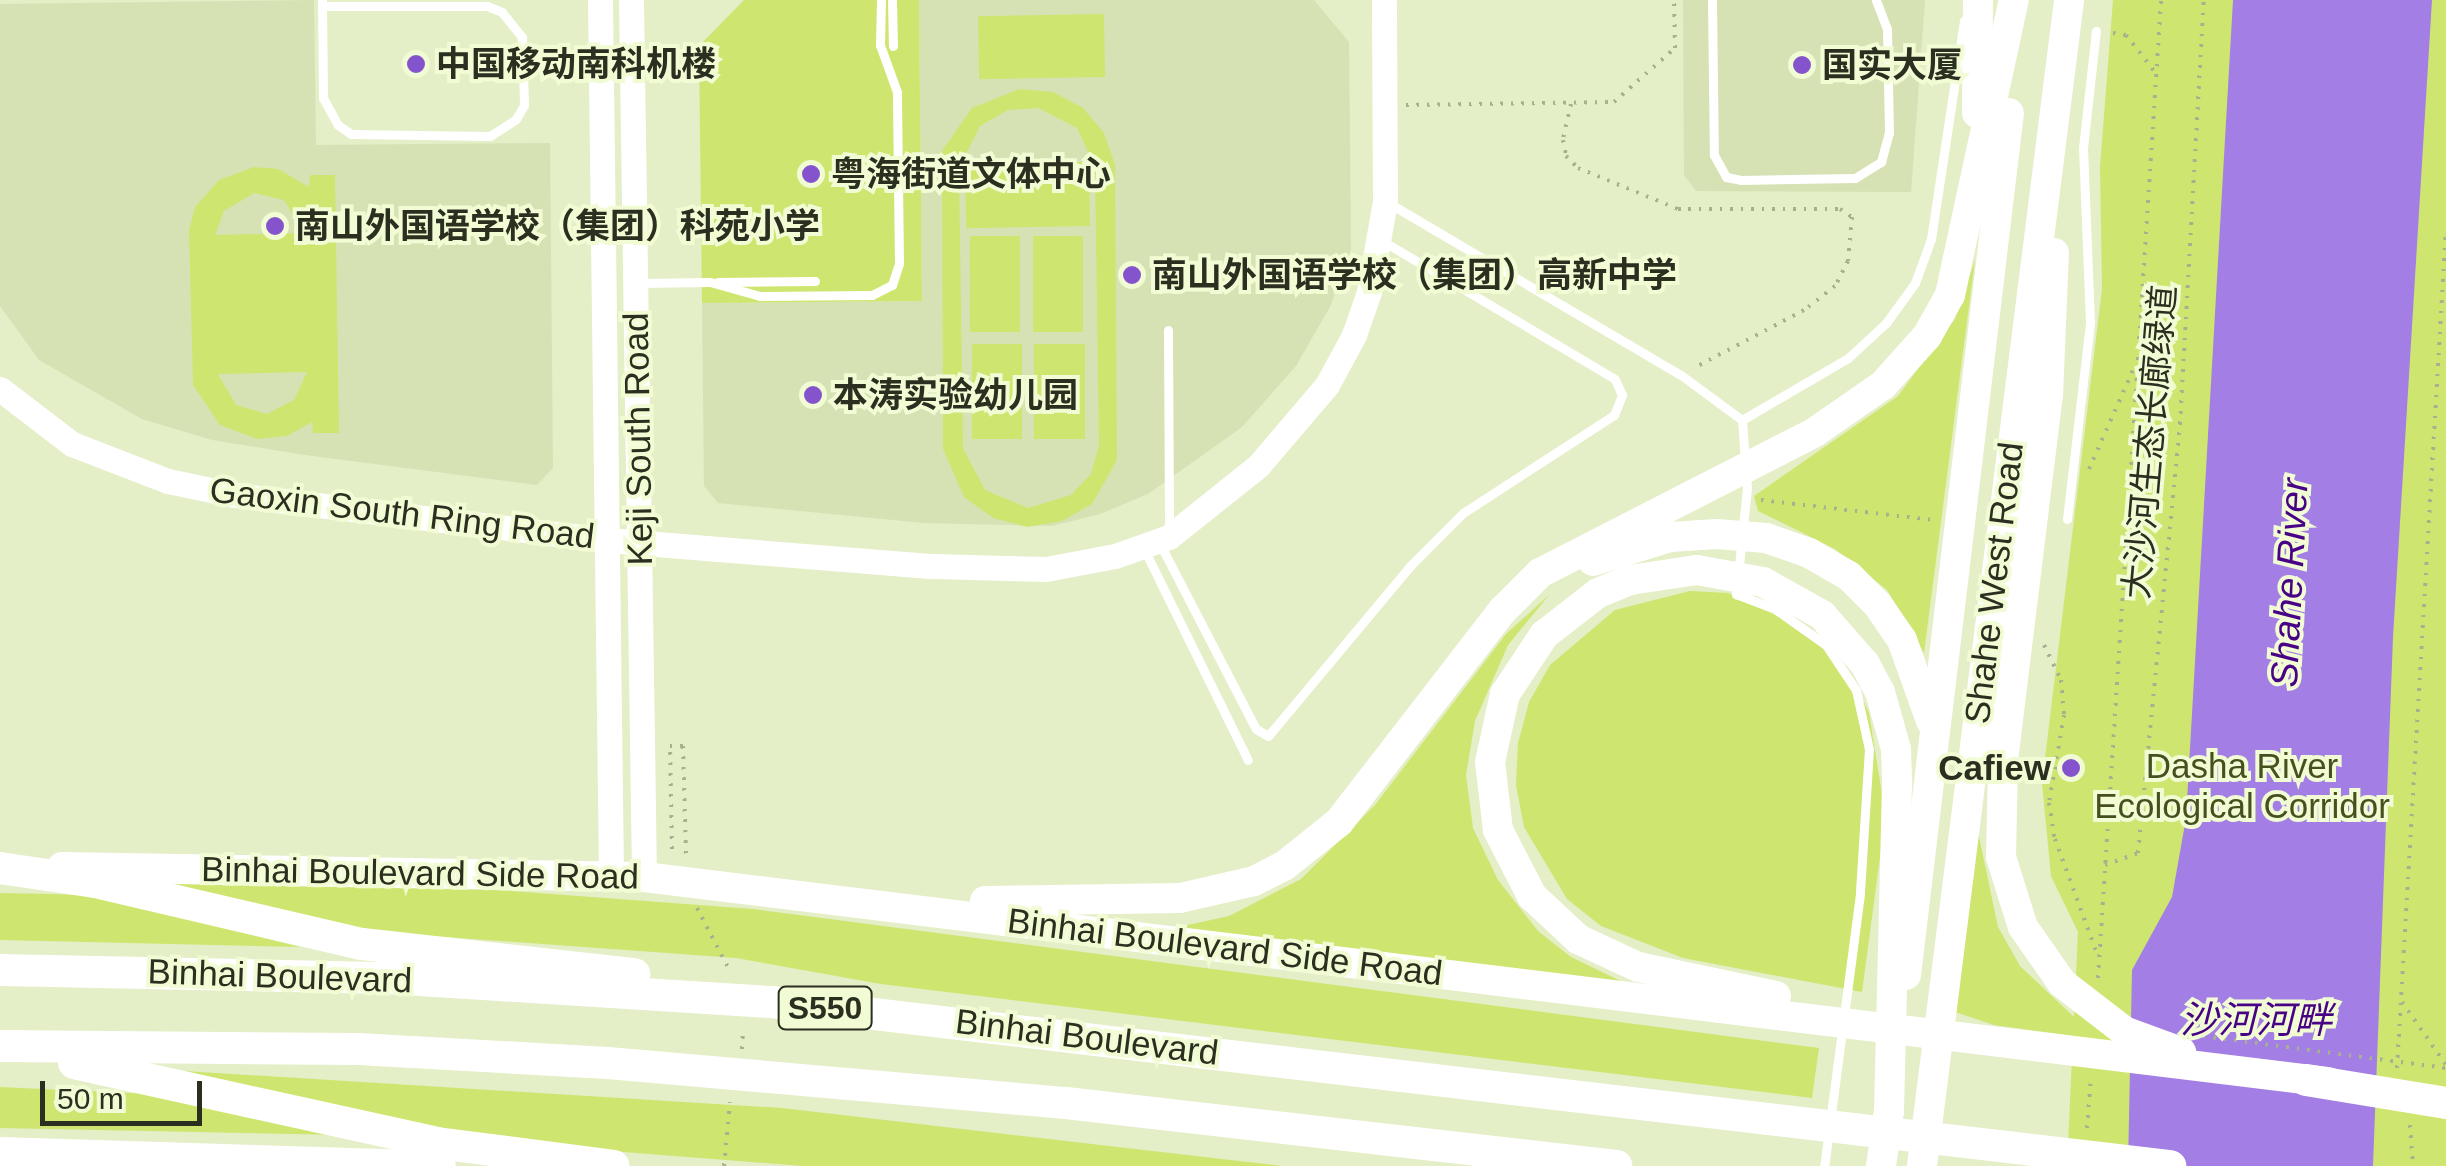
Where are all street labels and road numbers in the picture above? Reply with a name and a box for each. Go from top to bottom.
street label: 大沙河生态长廊绿道 [2115,283,2185,601]
street label: Keji South Road [615,312,661,566]
street label: Shahe West Road [1956,440,2032,726]
street label: Gaoxin South Ring Road [207,469,597,557]
street label: Binhai Boulevard Side Road [201,848,639,898]
street label: Binhai Boulevard Side Road [1005,899,1445,995]
street label: Binhai Boulevard [147,950,413,1002]
road number: S550 [778,981,872,1035]
street label: Binhai Boulevard [953,1000,1221,1074]

